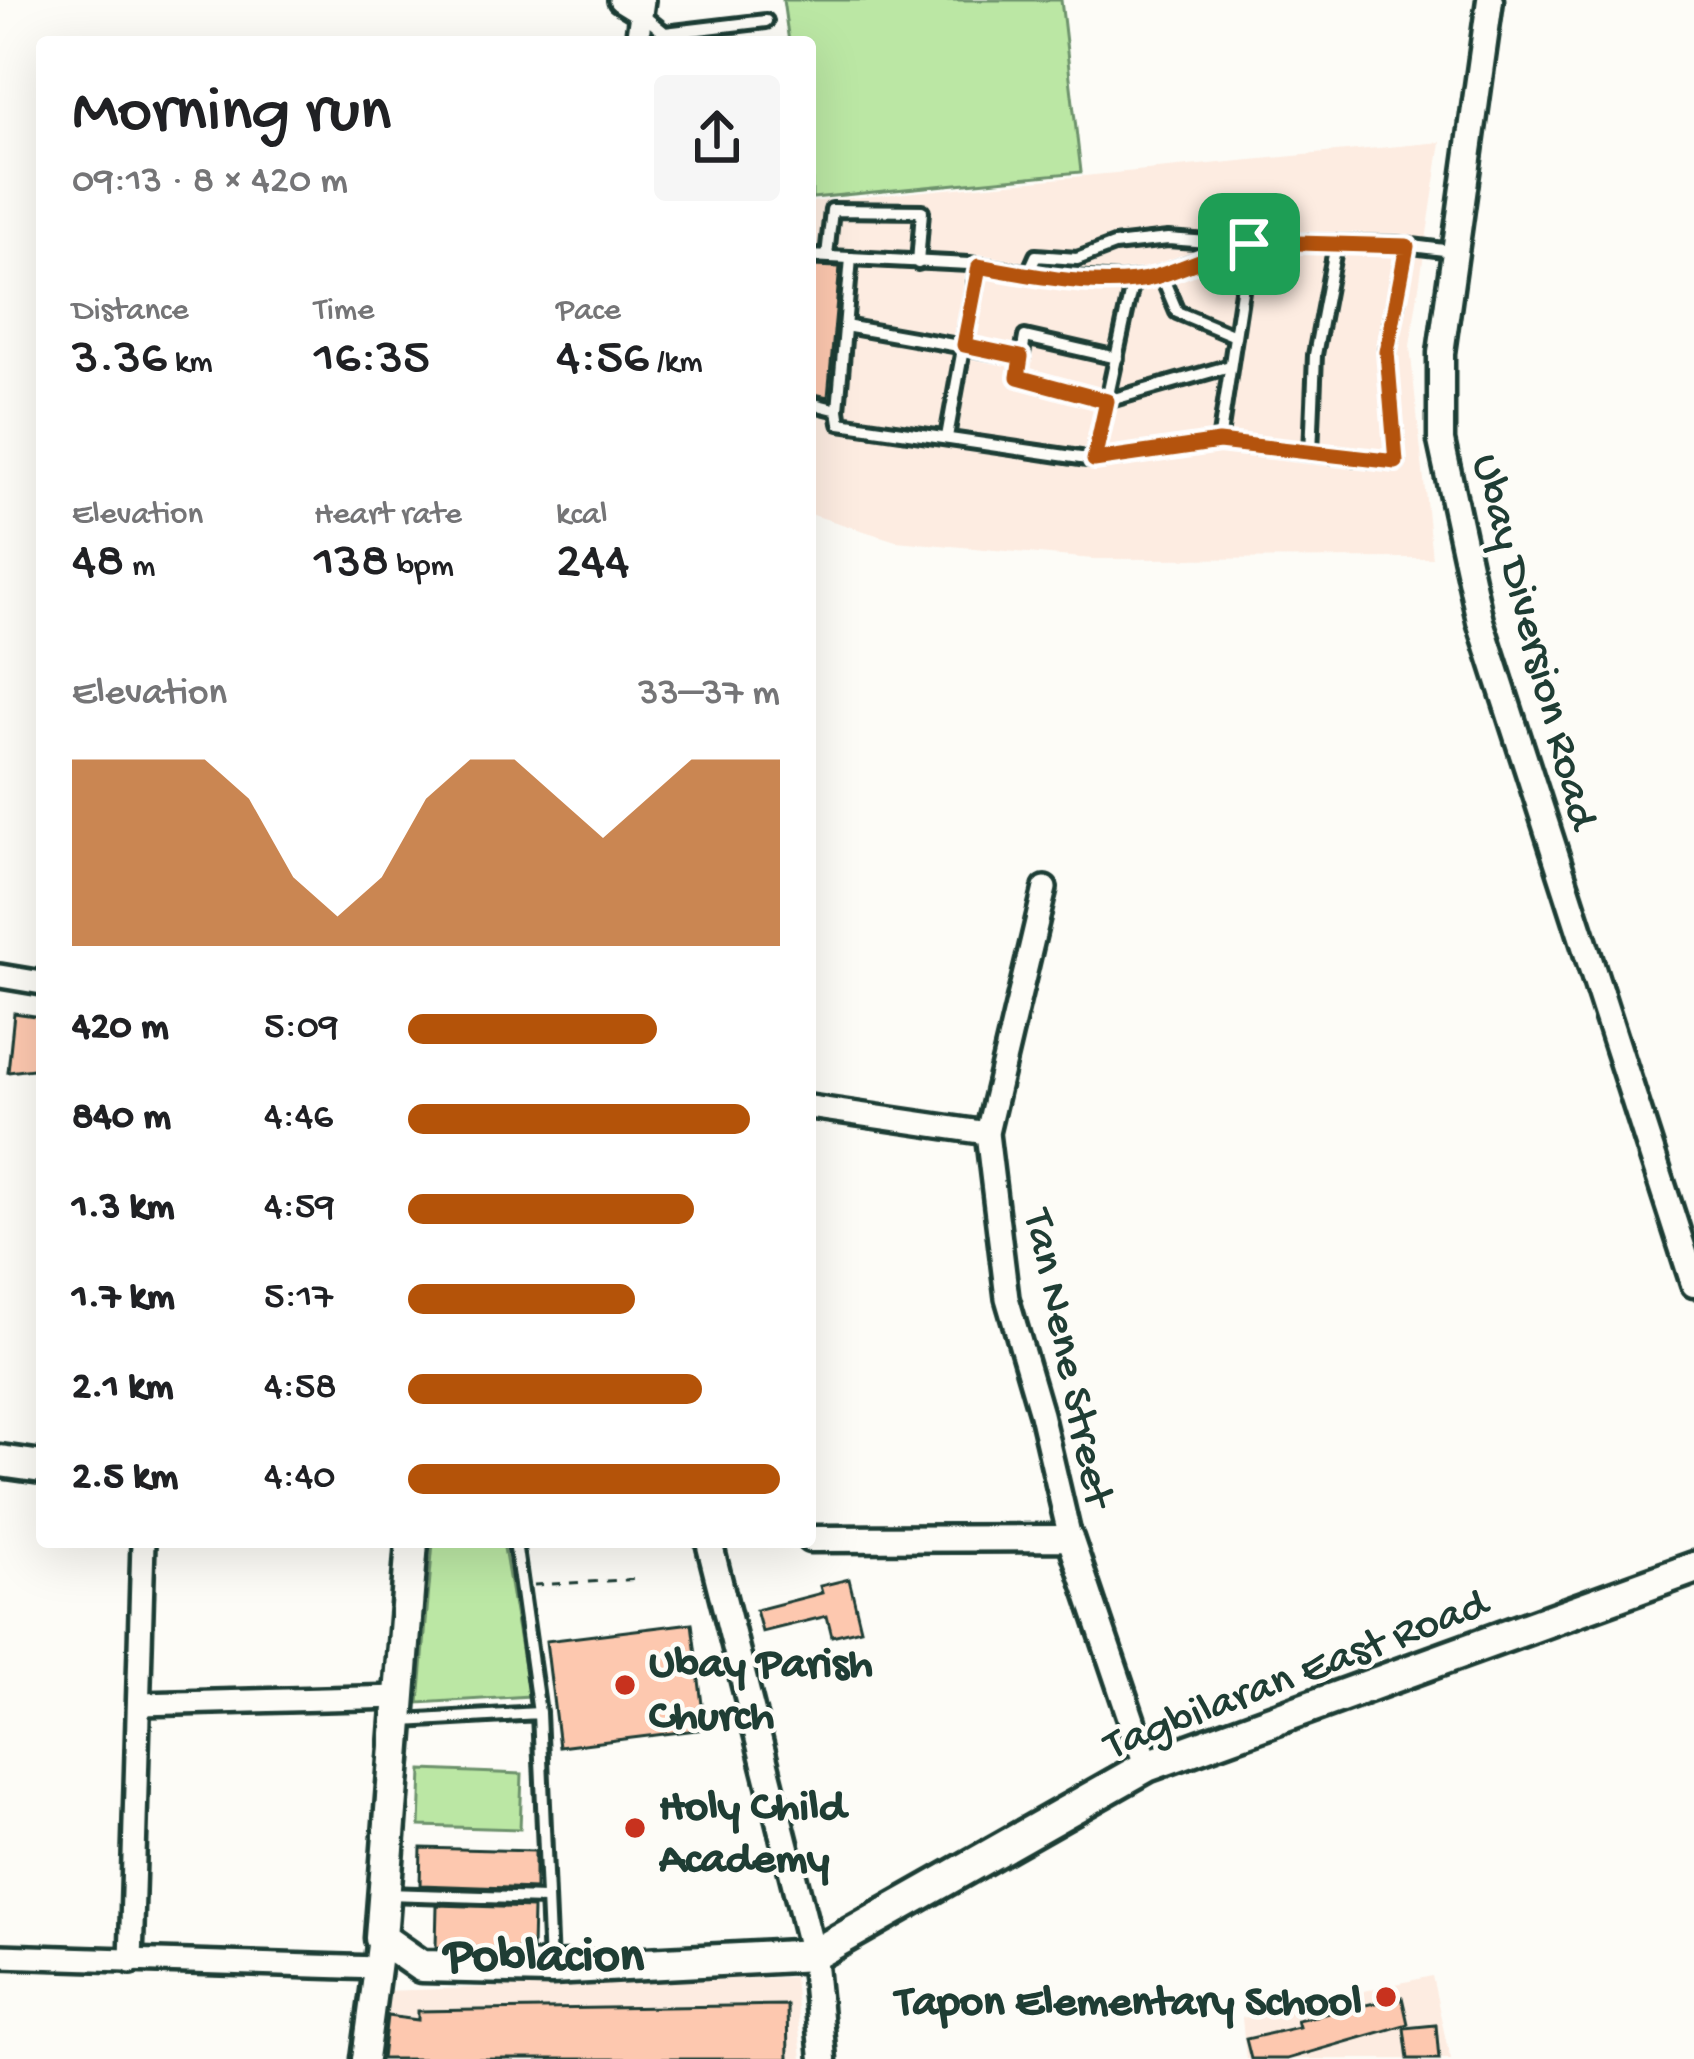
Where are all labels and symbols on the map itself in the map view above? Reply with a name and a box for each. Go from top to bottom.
pin [1198,193,1300,295]
street label: Ubay Diversion Road [1456,449,1608,839]
street label: Tan Nene Street [1008,1202,1124,1515]
street label: Tagbilaran East Road [1095,1578,1499,1776]
place label: Ubay Parish Church [649,1640,873,1745]
marker: Ubay Parish Church [612,1672,638,1698]
place label: Holy Child Academy [658,1783,850,1888]
marker: Holy Child Academy [622,1815,648,1841]
district label: Poblacion [441,1930,645,1990]
place label: Tapon Elementary School [892,1978,1362,2031]
marker: Tapon Elementary School [1373,1984,1399,2010]

